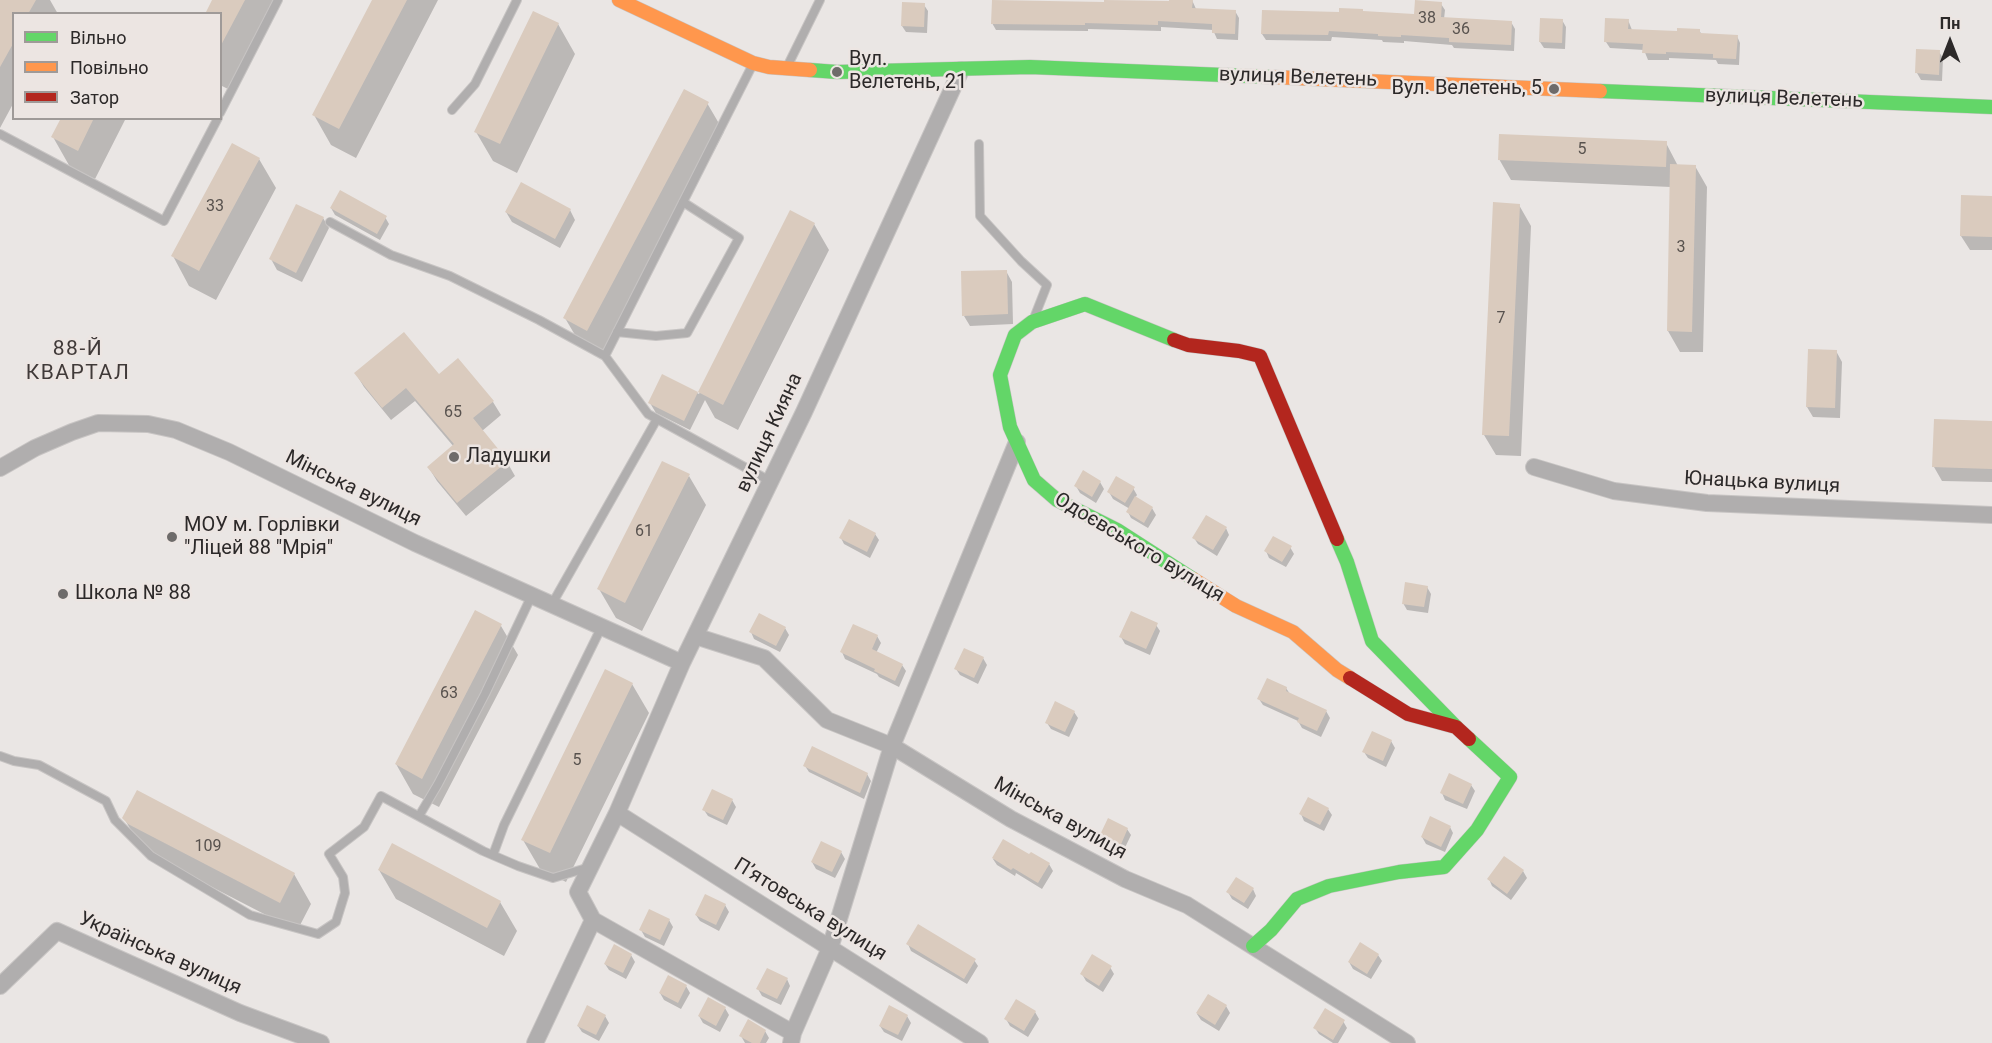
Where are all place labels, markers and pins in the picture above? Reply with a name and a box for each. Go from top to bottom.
place label: Вул. Велетень, 21 [849,48,967,95]
marker: Вул. Велетень, 21 [830,65,844,79]
place label: Вул. Велетень, 5 [1392,77,1542,101]
marker: Вул. Велетень, 5 [1547,82,1561,96]
place label: Ладушки [466,445,551,469]
marker: Ладушки [447,450,461,464]
place label: МОУ м. Горлівки "Ліцей 88 "Мрія" [184,514,340,561]
marker: МОУ м. Горлівки "Ліцей 88 "Мрія" [165,530,179,544]
place label: Школа № 88 [75,582,191,606]
marker: Школа № 88 [56,587,70,601]

